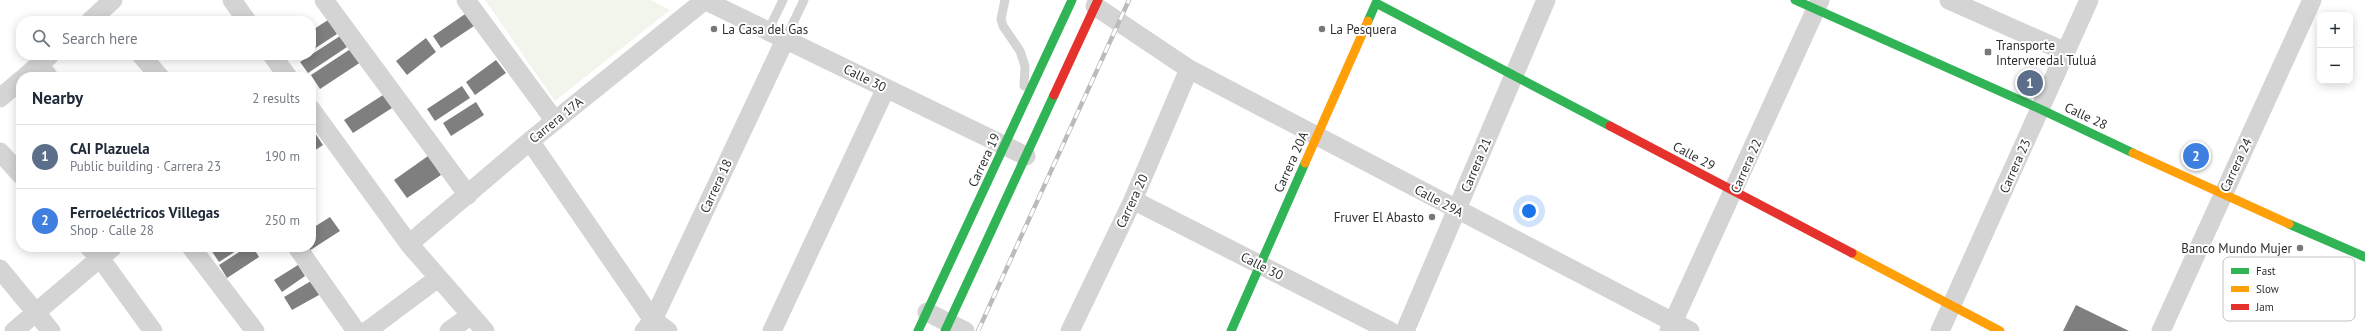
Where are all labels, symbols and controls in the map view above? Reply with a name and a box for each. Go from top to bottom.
map controls [2317,12,2353,84]
button: + [2317,12,2353,48]
search box [16,16,316,60]
place label: La Casa del Gas [722,21,808,38]
place label: La Pesquera [1330,21,1397,38]
marker: La Casa del Gas [709,24,719,34]
marker: La Pesquera [1317,24,1327,34]
icon: search [30,27,52,49]
text: Search here [62,29,138,48]
place label: Transporte Interveredal Tuluá [1996,37,2096,69]
marker: Transporte Interveredal Tuluá [1983,47,1993,57]
button: − [2317,48,2353,84]
street label: Calle 30 [841,60,889,96]
pin: 1 [2017,68,2043,98]
text: Nearby [32,87,83,109]
text: 2 results [252,90,300,107]
street label: Carrera 17A [526,93,587,147]
street label: Calle 28 [2062,99,2110,133]
street label: Carrera 20A [1270,128,1312,195]
street label: Carrera 19 [964,130,1004,190]
street label: Carrera 21 [1457,135,1495,195]
street label: Carrera 24 [2216,135,2256,195]
street label: Carrera 22 [1727,136,1765,196]
street label: Carrera 23 [1996,136,2034,196]
street label: Calle 29 [1670,138,1718,174]
text: CAI Plazuela [70,139,150,158]
pin: 2 [2183,141,2209,171]
text: 1 [41,148,49,165]
text: 190 m [265,148,300,165]
street label: Carrera 18 [696,156,736,216]
text: Public building · Carrera 23 [70,158,221,175]
street label: Carrera 20 [1112,171,1152,231]
street label: Calle 29A [1412,181,1467,221]
your location [1519,201,1539,221]
text: Ferroeléctricos Villegas [70,203,220,222]
place label: Fruver El Abasto [1334,209,1424,226]
text: 2 [41,212,49,229]
text: 250 m [265,212,300,229]
marker: Fruver El Abasto [1427,212,1437,222]
text: Shop · Calle 28 [70,222,154,239]
place label: Banco Mundo Mujer [2181,240,2293,257]
marker: Banco Mundo Mujer [2295,243,2305,253]
street label: Calle 30 [1238,248,1286,284]
legend [2223,257,2355,321]
text: Fast [2256,264,2276,278]
text: Slow [2256,282,2279,296]
text: Jam [2255,300,2274,314]

